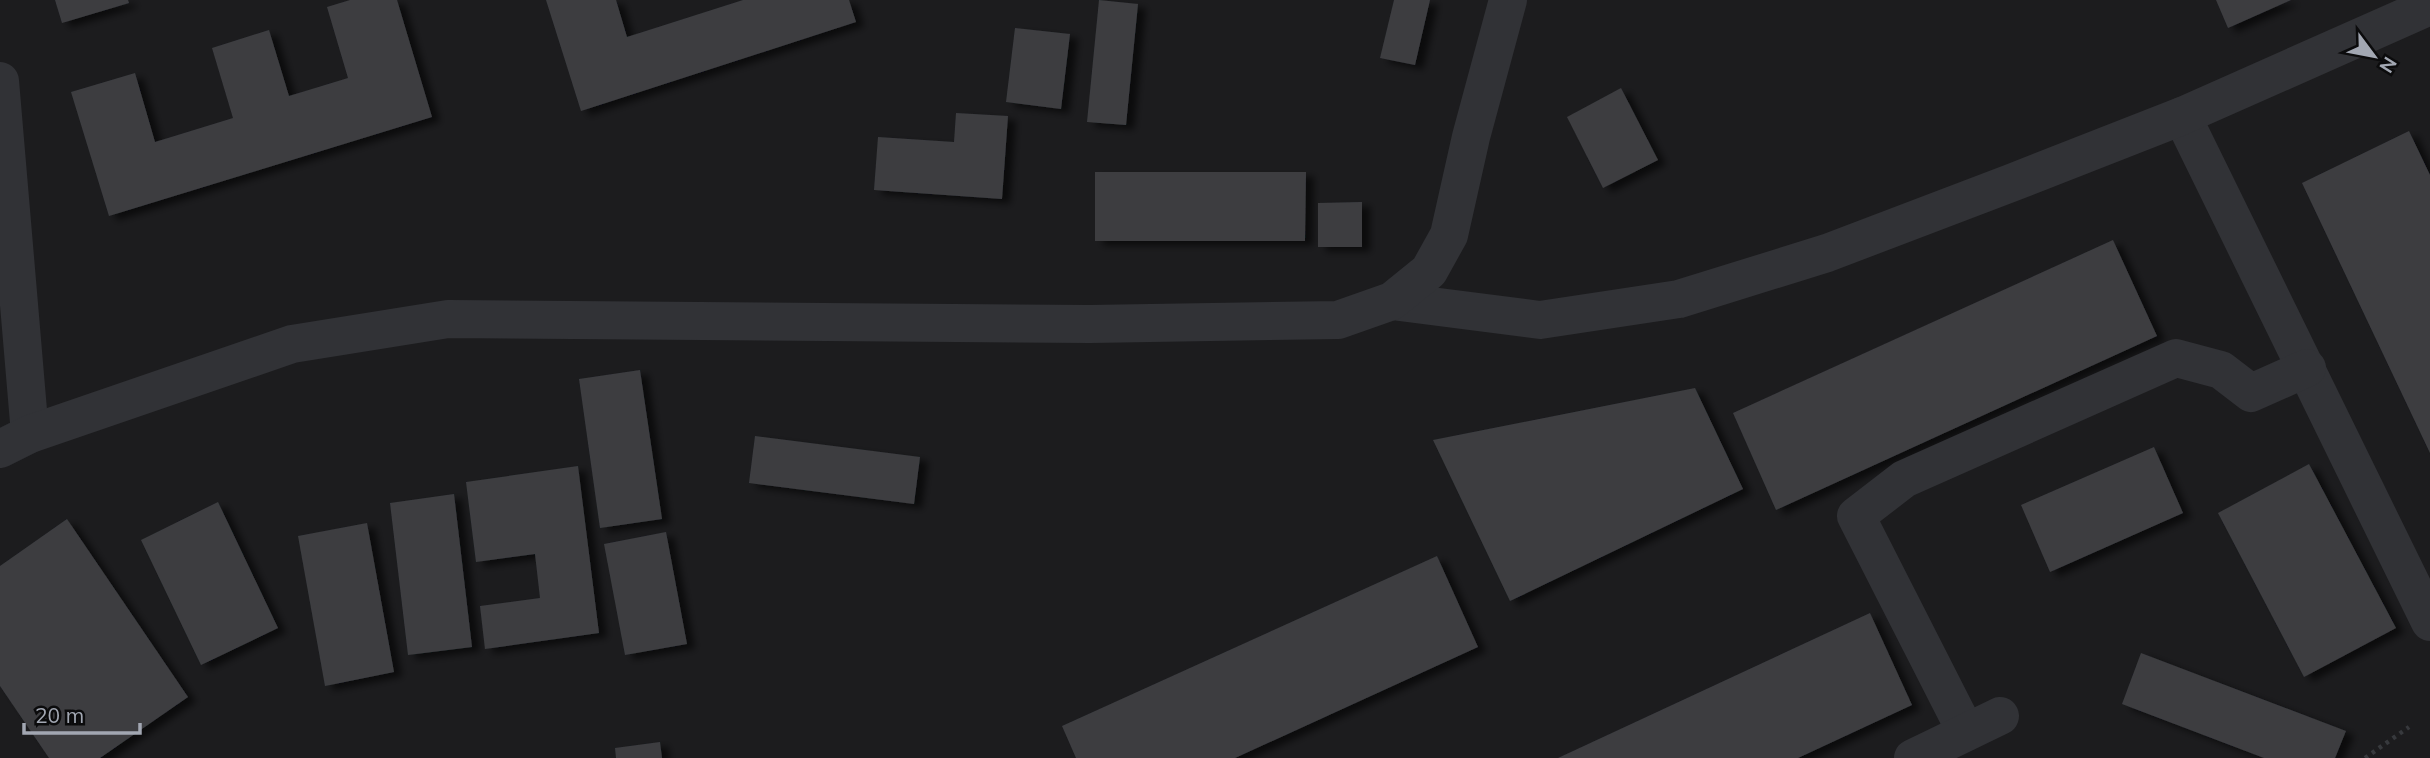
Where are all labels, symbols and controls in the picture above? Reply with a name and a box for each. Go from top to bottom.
north arrow [2339,21,2409,91]
text: N [2374,53,2402,77]
scale bar [24,692,140,736]
text: 20 m [35,702,84,728]

